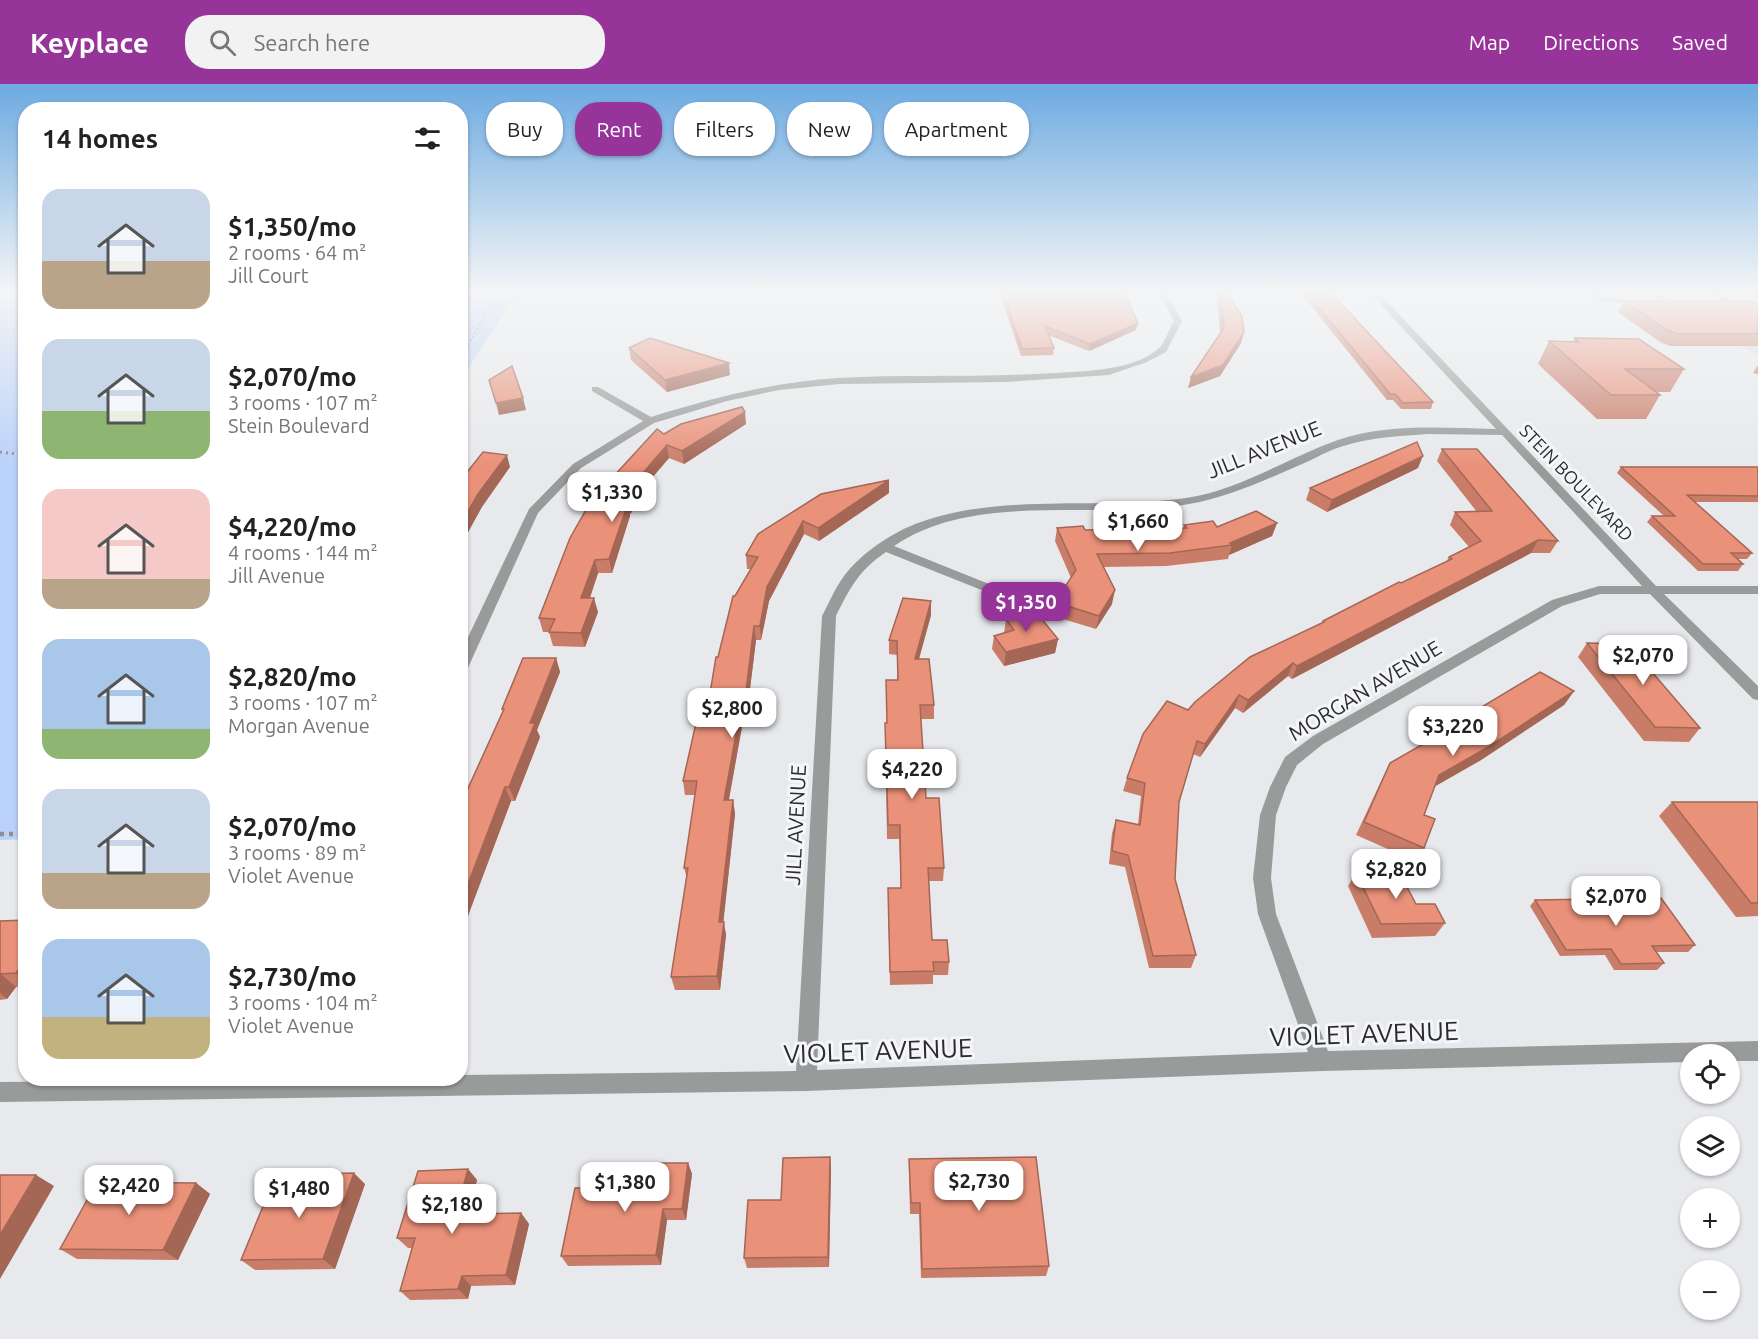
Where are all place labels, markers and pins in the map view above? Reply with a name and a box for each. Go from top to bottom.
pin: $1,330 [563,472,661,523]
pin: $1,660 [1089,501,1187,552]
pin: $1,350 [977,582,1075,633]
pin: $2,070 [1594,635,1692,686]
pin: $2,800 [683,688,781,739]
pin: $3,220 [1404,706,1502,757]
pin: $4,220 [863,749,961,800]
pin: $2,820 [1347,849,1445,900]
pin: $2,070 [1567,876,1665,927]
pin: $2,730 [930,1161,1028,1212]
pin: $1,380 [576,1162,674,1213]
pin: $2,420 [80,1165,178,1216]
pin: $1,480 [250,1168,348,1219]
pin: $2,180 [403,1184,501,1235]

